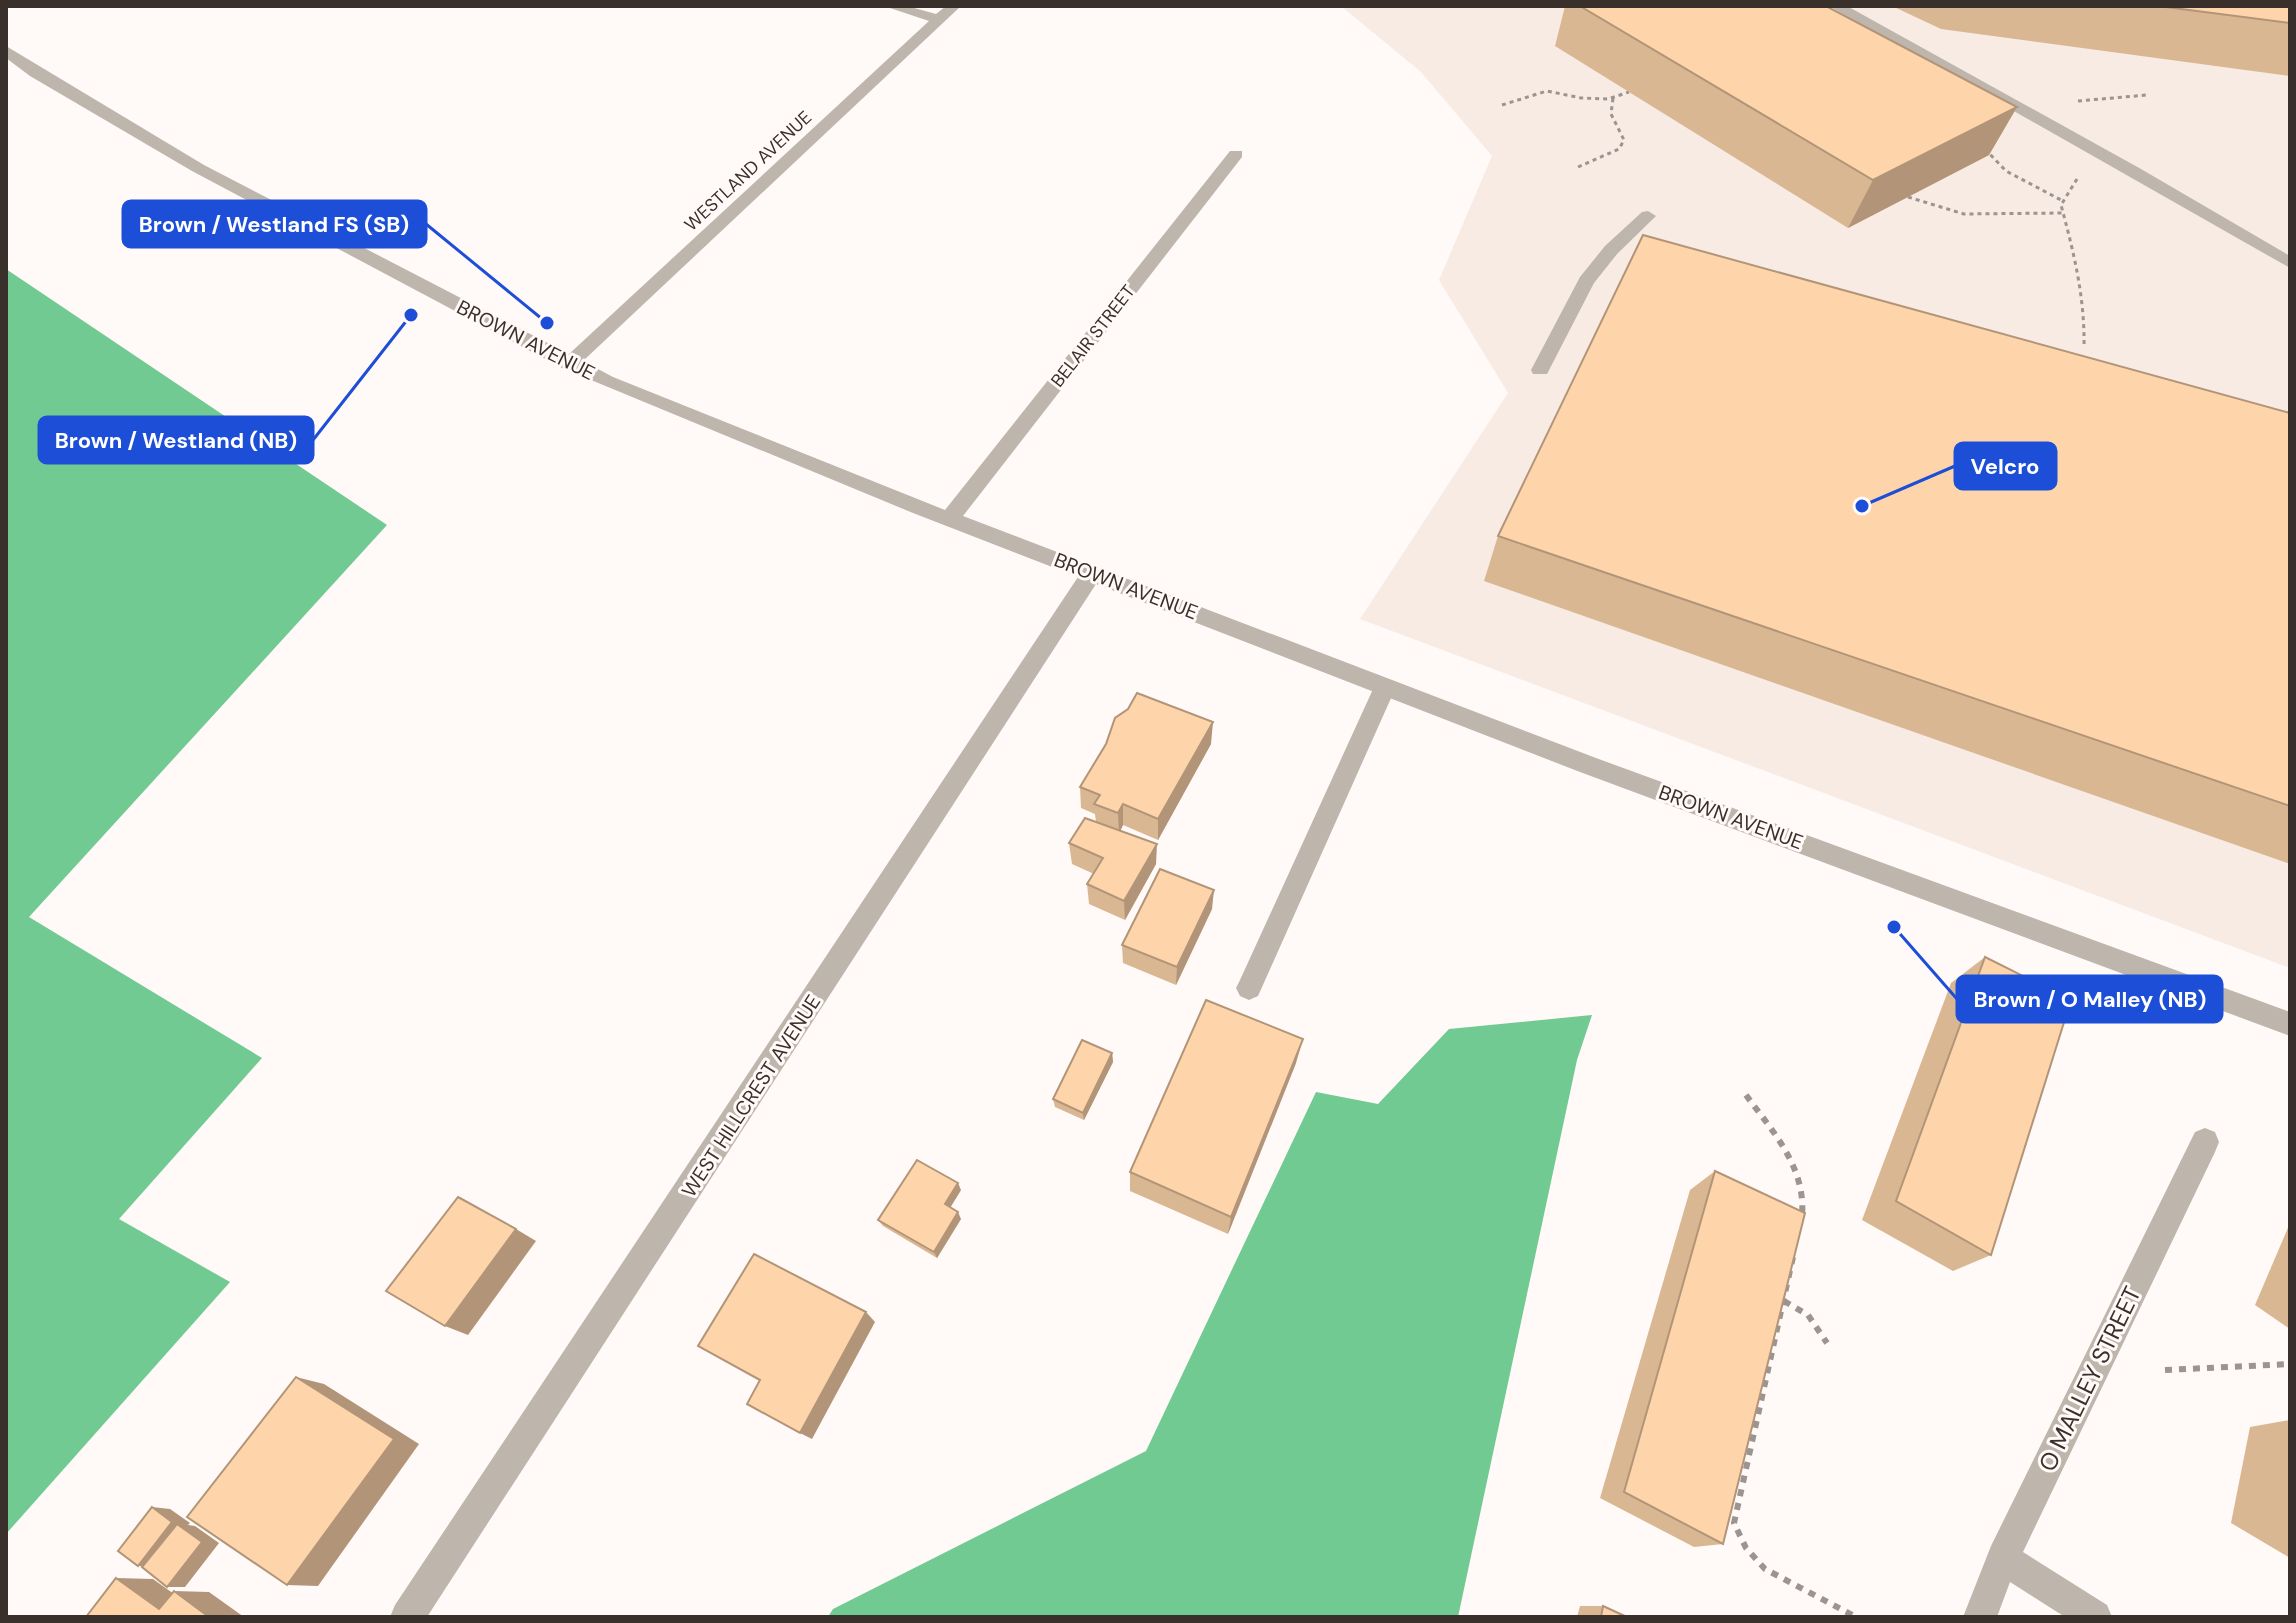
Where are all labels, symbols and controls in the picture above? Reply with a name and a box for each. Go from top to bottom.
street label: WESTLAND AVENUE [679,106,817,236]
callout: Brown / Westland FS (SB) [123,201,426,247]
text: Brown / Westland FS (SB) [139,210,409,239]
street label: BELAIR STREET [1046,280,1140,392]
street label: BROWN AVENUE [453,294,599,386]
callout: Brown / Westland (NB) [39,417,313,463]
text: Brown / Westland (NB) [55,426,297,455]
callout: Velcro [1955,443,2056,489]
text: Velcro [1971,452,2039,481]
street label: BROWN AVENUE [1051,547,1201,625]
street label: BROWN AVENUE [1655,779,1807,855]
callout: Brown / O Malley (NB) [1957,976,2222,1022]
text: Brown / O Malley (NB) [1974,985,2206,1014]
street label: WEST HILLCREST AVENUE [676,990,826,1202]
street label: O MALLEY STREET [2031,1281,2148,1476]

